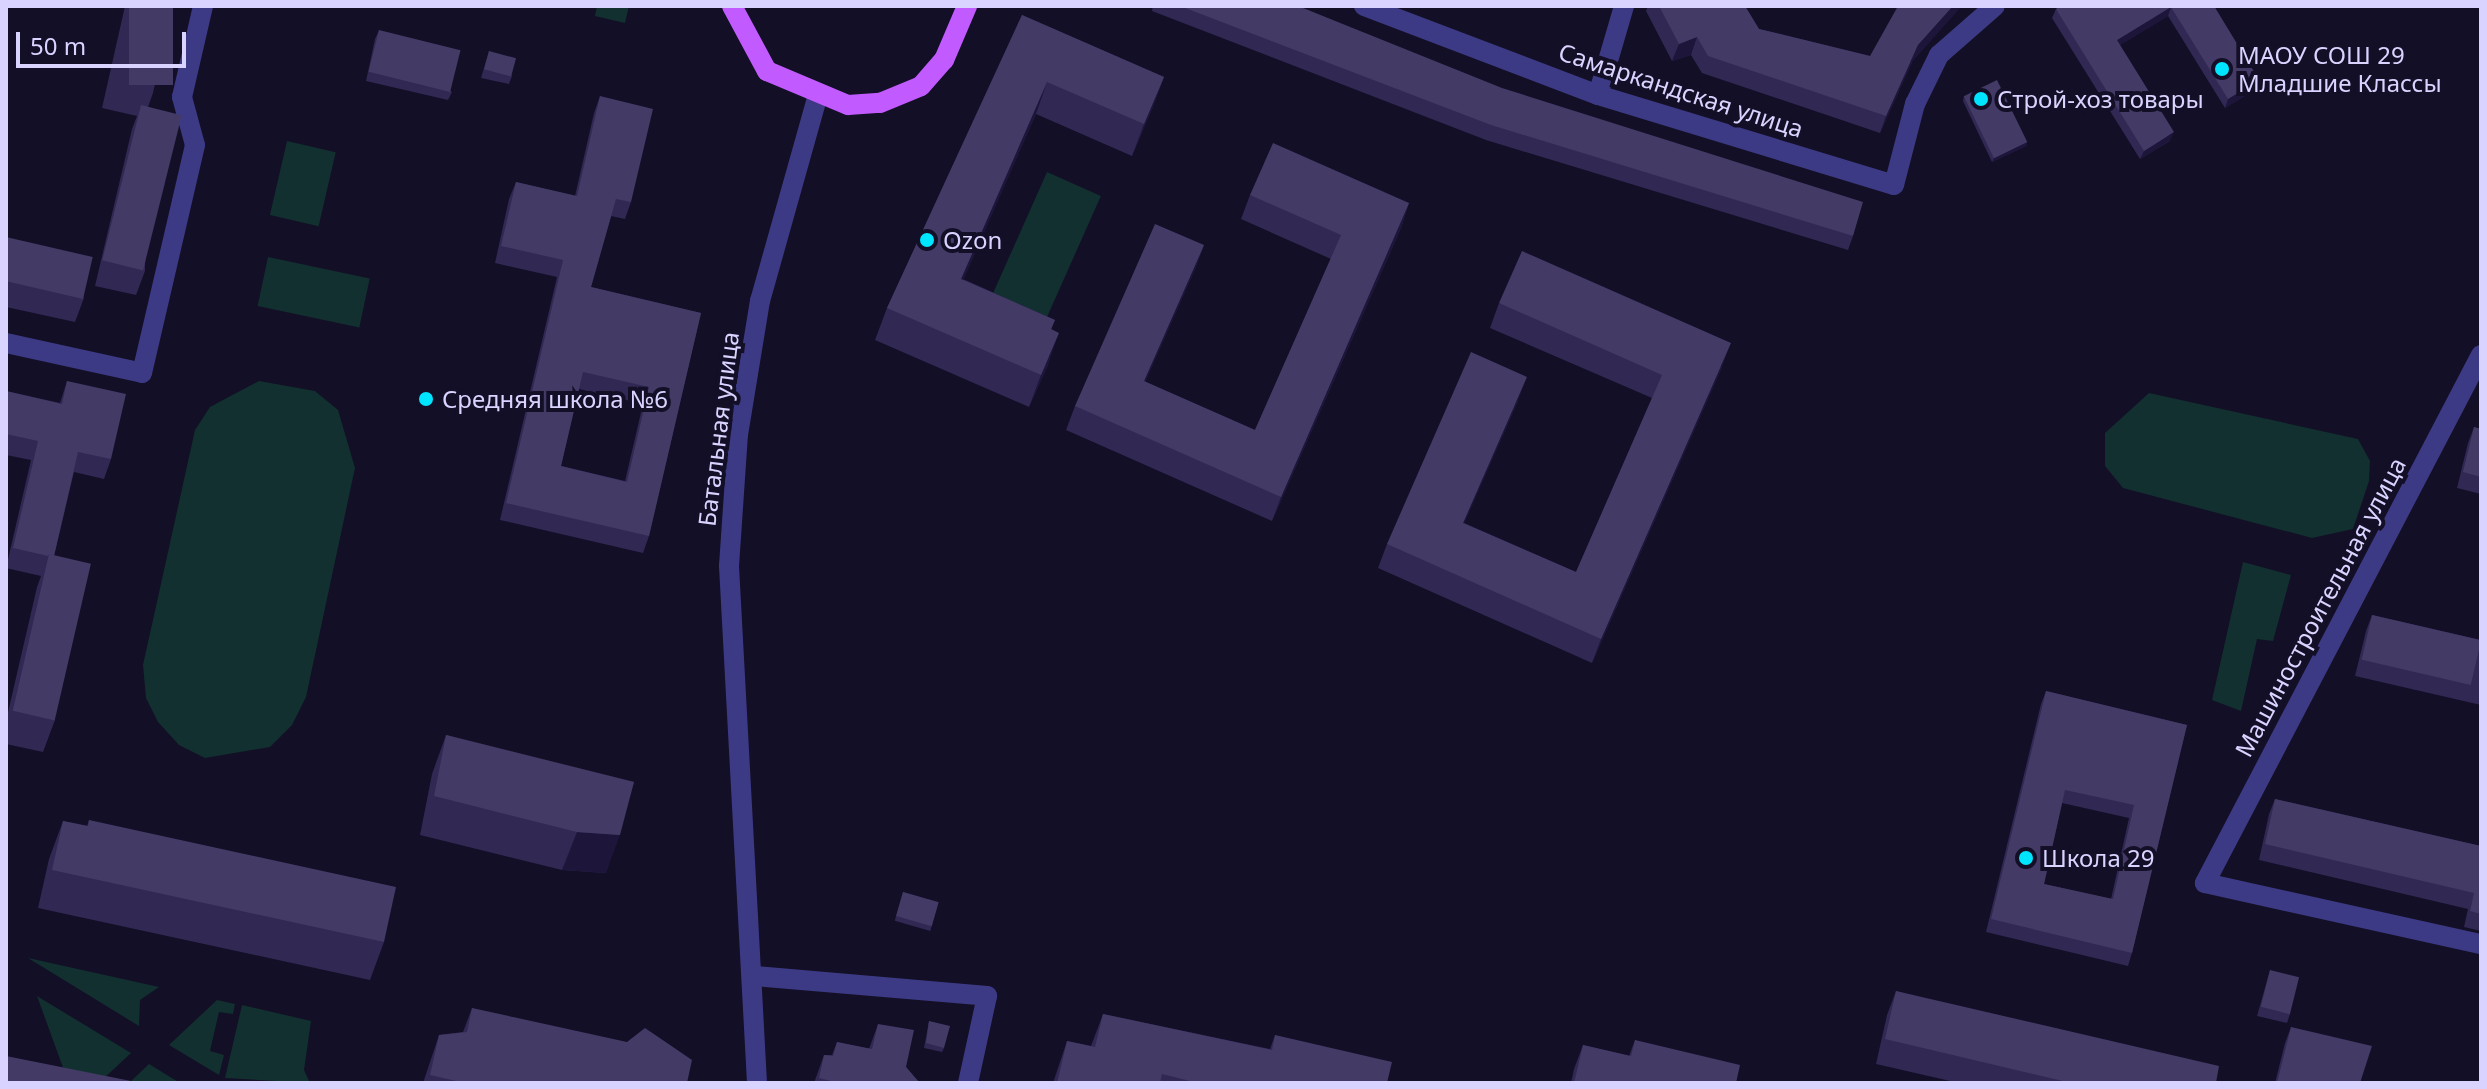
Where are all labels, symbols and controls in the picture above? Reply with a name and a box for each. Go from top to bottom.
scale bar [20,16,190,66]
text: 50 m [30,29,86,62]
street label: Самаркандская улица [1555,37,1807,143]
place label: МАОУ СОШ 29 Младшие Классы [2238,41,2442,97]
marker: МАОУ СОШ 29 Младшие Классы [2213,60,2231,78]
place label: Строй-хоз товары [1997,85,2204,113]
marker: Строй-хоз товары [1972,90,1990,108]
place label: Ozon [943,226,1002,254]
marker: Ozon [918,231,936,249]
street label: Батальная улица [692,330,744,528]
place label: Средняя школа №6 [442,385,668,413]
marker: Средняя школа №6 [417,390,435,408]
street label: Машиностроительная улица [2229,452,2411,762]
place label: Школа 29 [2042,844,2154,872]
marker: Школа 29 [2017,849,2035,867]

